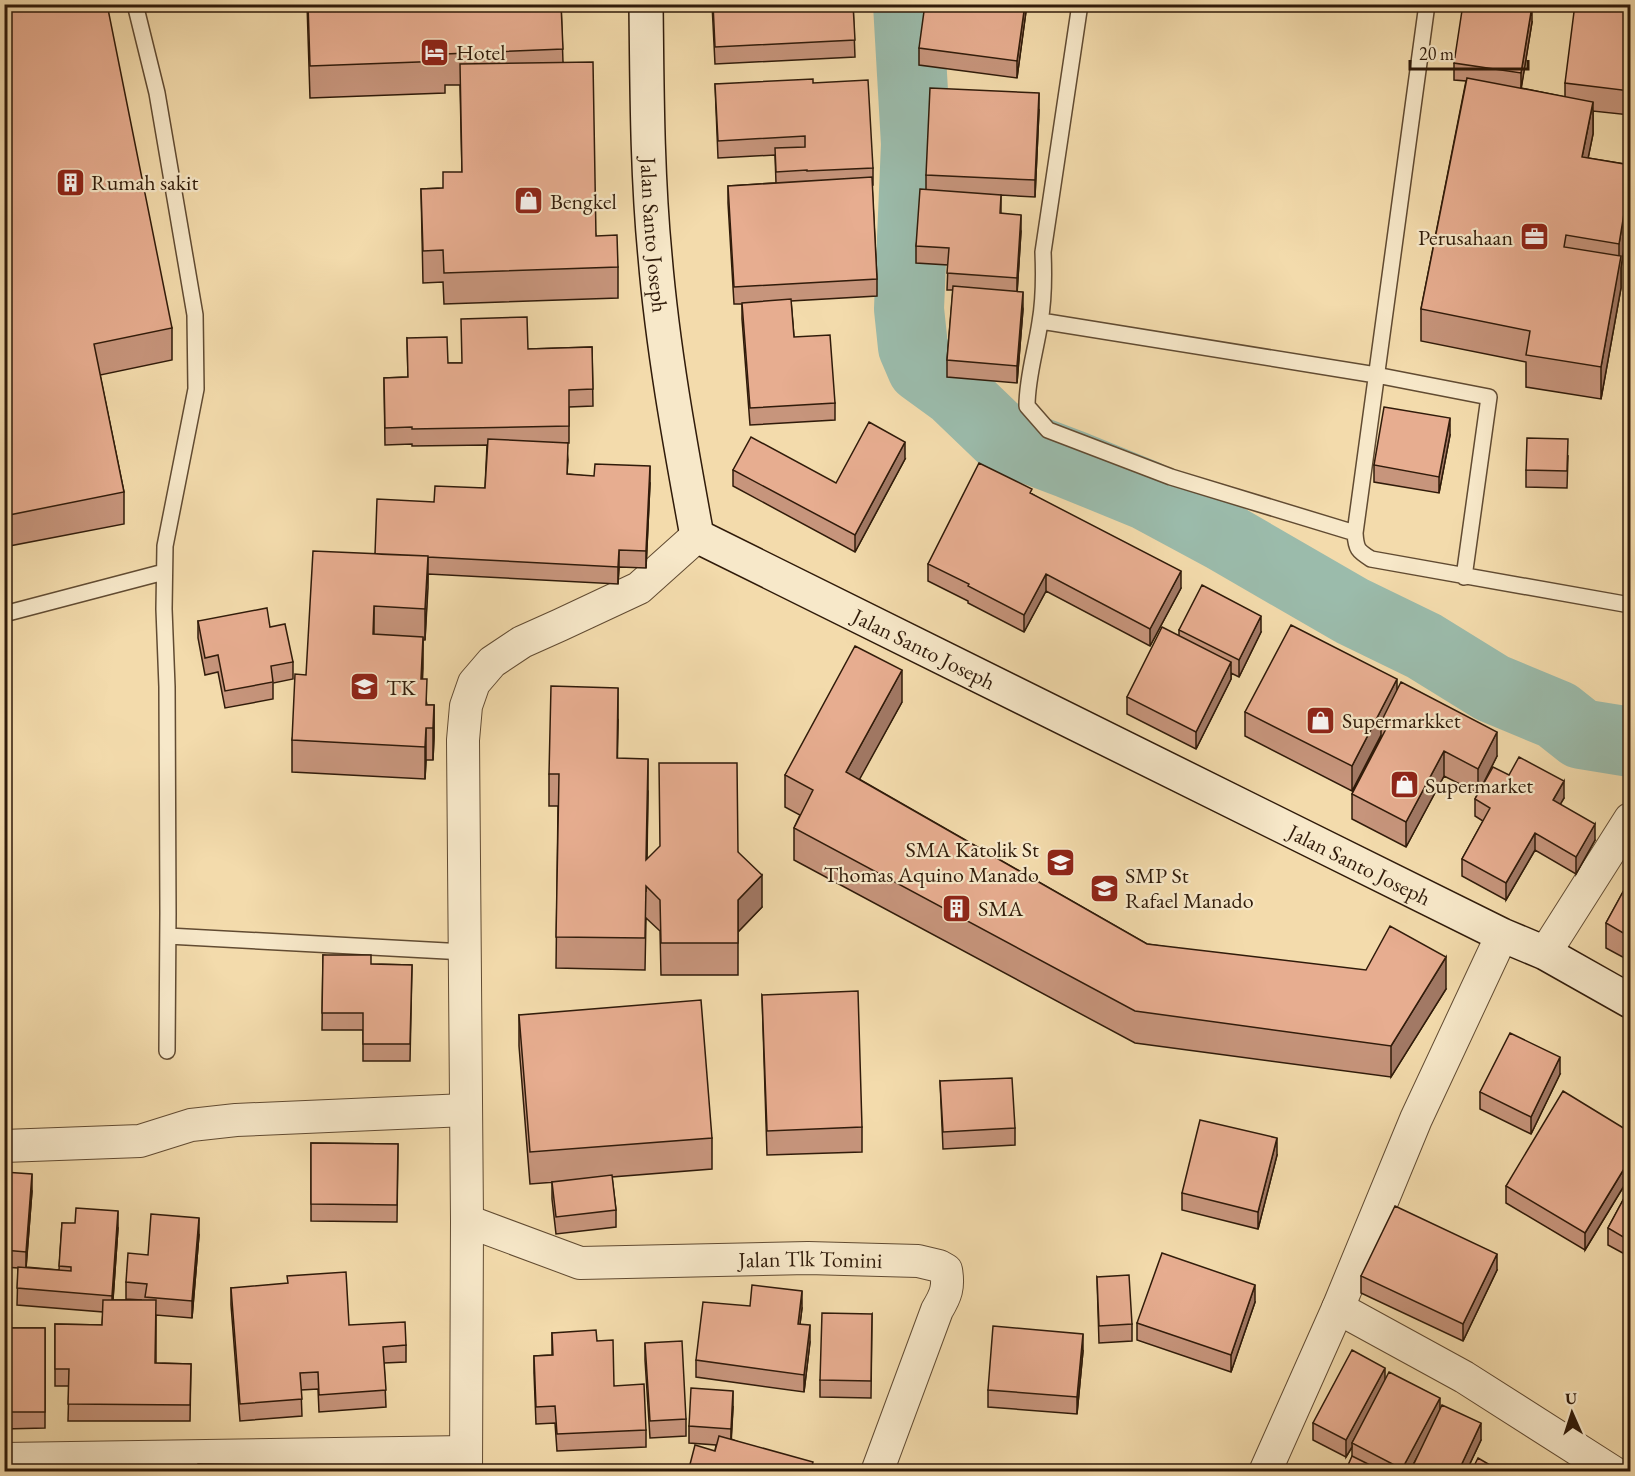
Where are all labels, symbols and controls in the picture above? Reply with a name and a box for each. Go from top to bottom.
scale bar [1410,33,1528,71]
hotel icon: Hotel [419,36,451,68]
place label: Hotel [456,38,505,67]
text: 20 m [1419,42,1454,65]
street label: Jalan Santo Joseph [634,155,675,314]
building icon: Rumah sakit [54,166,86,198]
place label: Rumah sakit [91,168,198,197]
shop icon: Bengkel [513,185,545,217]
place label: Bengkel [550,187,617,216]
office icon: Perusahaan [1518,221,1550,253]
place label: Perusahaan [1418,223,1513,252]
street label: Jalan Santo Joseph [846,601,1000,697]
school or university icon: TK [349,671,381,703]
place label: TK [386,673,417,702]
shop icon: Supermarkket [1305,704,1337,736]
place label: Supermarkket [1342,706,1461,735]
shop icon: Supermarket [1388,769,1420,801]
place label: Supermarket [1425,771,1533,800]
street label: Jalan Santo Joseph [1281,816,1436,912]
place label: SMA Katolik St Thomas Aquino Manado [823,835,1039,889]
school or university icon: SMA Katolik St Thomas Aquino Manado [1044,846,1076,878]
place label: SMP St Rafael Manado [1125,861,1254,915]
school or university icon: SMP St Rafael Manado [1088,872,1120,904]
building icon: SMA [941,892,973,924]
place label: SMA [978,894,1024,923]
street label: Jalan Tlk Tomini [736,1244,883,1275]
north arrow [1542,1383,1602,1443]
text: U [1565,1388,1578,1409]

